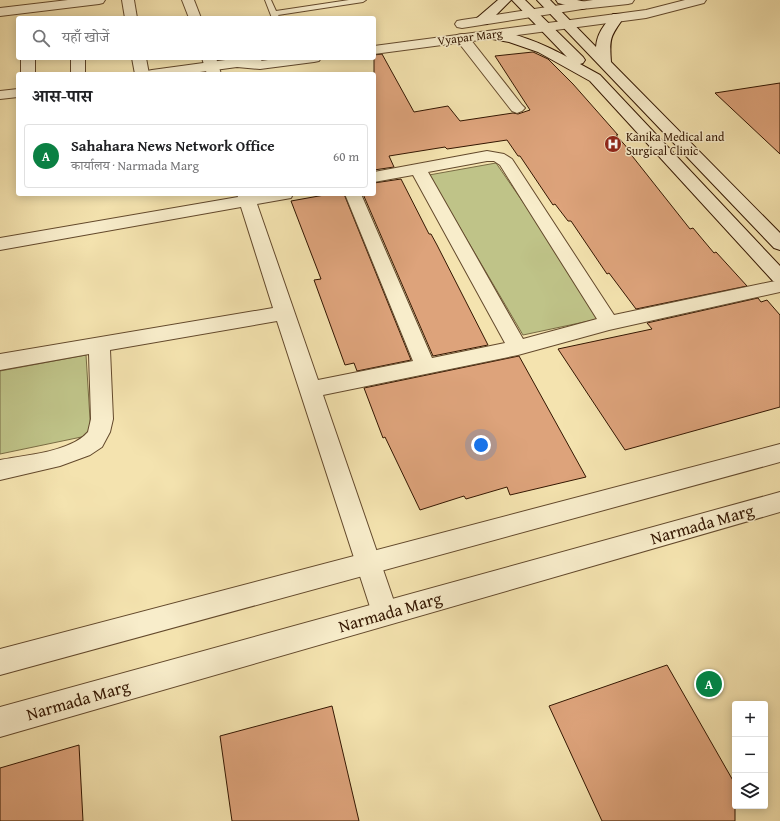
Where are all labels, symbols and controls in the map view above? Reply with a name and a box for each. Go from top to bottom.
search box [16,16,376,60]
street label: Vyapar Marg [436,24,504,49]
text: यहाँ खोजें [62,26,109,47]
icon: search [30,27,52,49]
text: आस-पास [32,83,92,108]
place label: Kanika Medical and Surgical Clinic [626,128,725,159]
hospital icon: Kanika Medical and Surgical Clinic [603,134,623,154]
text: Sahahara News Network Office [71,135,275,156]
text: A [42,147,50,166]
text: 60 m [333,147,359,166]
text: कार्यालय · Narmada Marg [71,156,199,175]
your location [471,435,491,455]
street label: Narmada Marg [647,497,757,550]
street label: Narmada Marg [335,585,445,638]
pin: A [696,669,722,699]
street label: Narmada Marg [23,673,133,726]
map controls [732,701,768,809]
button: + [732,701,768,737]
button: − [732,737,768,773]
button: layers [732,773,768,809]

